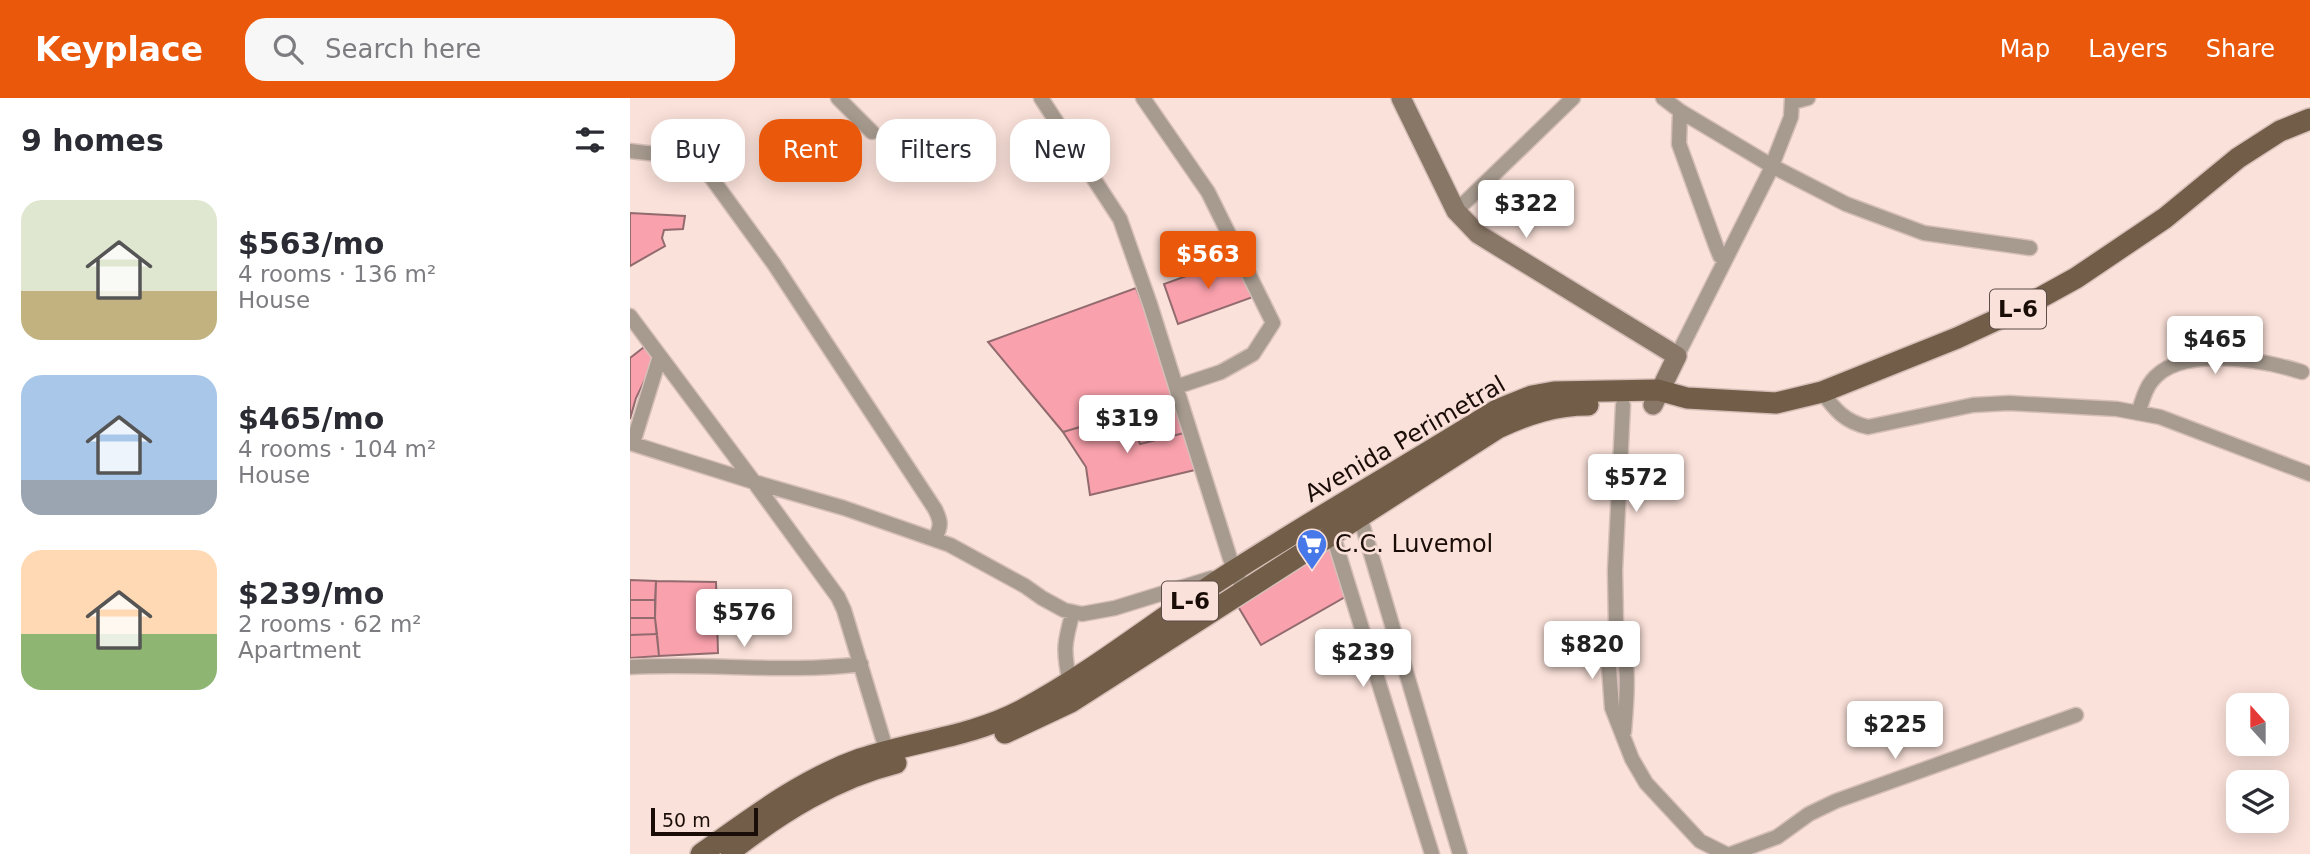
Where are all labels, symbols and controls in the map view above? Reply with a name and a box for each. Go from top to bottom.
search box [245,18,735,81]
text: Keyplace [35,30,203,69]
icon: search [269,30,307,68]
text: Search here [325,34,481,64]
text: Map [2000,35,2050,63]
text: Layers [2088,35,2168,63]
text: Share [2206,35,2275,63]
chip: Buy [651,119,745,182]
chip: Rent [759,119,862,182]
chip: Filters [876,119,996,182]
chip: New [1010,119,1110,182]
icon: filters [571,121,609,159]
text: 9 homes [21,123,164,158]
pin: $322 [1485,180,1567,240]
text: $322 [1494,190,1558,216]
text: $563/mo [238,226,384,261]
icon: home [77,228,161,312]
pin: $563 [1167,232,1249,291]
text: $563 [1176,241,1240,267]
text: 4 rooms · 136 m² [238,261,436,287]
text: House [238,287,310,313]
road number: L-6 [1990,290,2046,328]
pin: $465 [2174,316,2256,376]
text: $465 [2183,326,2247,352]
street label: Avenida Perimetral [1300,370,1510,508]
pin: $319 [1086,396,1168,455]
text: $465/mo [238,401,384,436]
icon: home [77,403,161,487]
text: $319 [1095,405,1159,431]
text: 4 rooms · 104 m² [238,436,436,462]
pin: $572 [1595,454,1677,514]
text: House [238,462,310,488]
text: $572 [1604,464,1668,490]
supermarket icon: C.C. Luvemol [1295,527,1329,571]
place label: C.C. Luvemol [1335,530,1493,558]
text: $239/mo [238,576,384,611]
icon: home [77,578,161,662]
road number: L-6 [1162,582,1218,621]
pin: $576 [703,589,785,649]
text: $576 [712,599,776,625]
text: 2 rooms · 62 m² [238,611,422,637]
pin: $820 [1551,622,1633,681]
pin: $239 [1322,630,1404,689]
text: $820 [1560,631,1624,657]
text: Apartment [238,637,361,663]
text: $239 [1331,639,1395,665]
north arrow [2226,693,2289,756]
map controls [2226,693,2289,833]
pin: $225 [1854,702,1936,761]
text: $225 [1863,711,1927,737]
button: layers [2226,770,2289,833]
scale bar [651,805,758,837]
text: 50 m [662,809,711,831]

